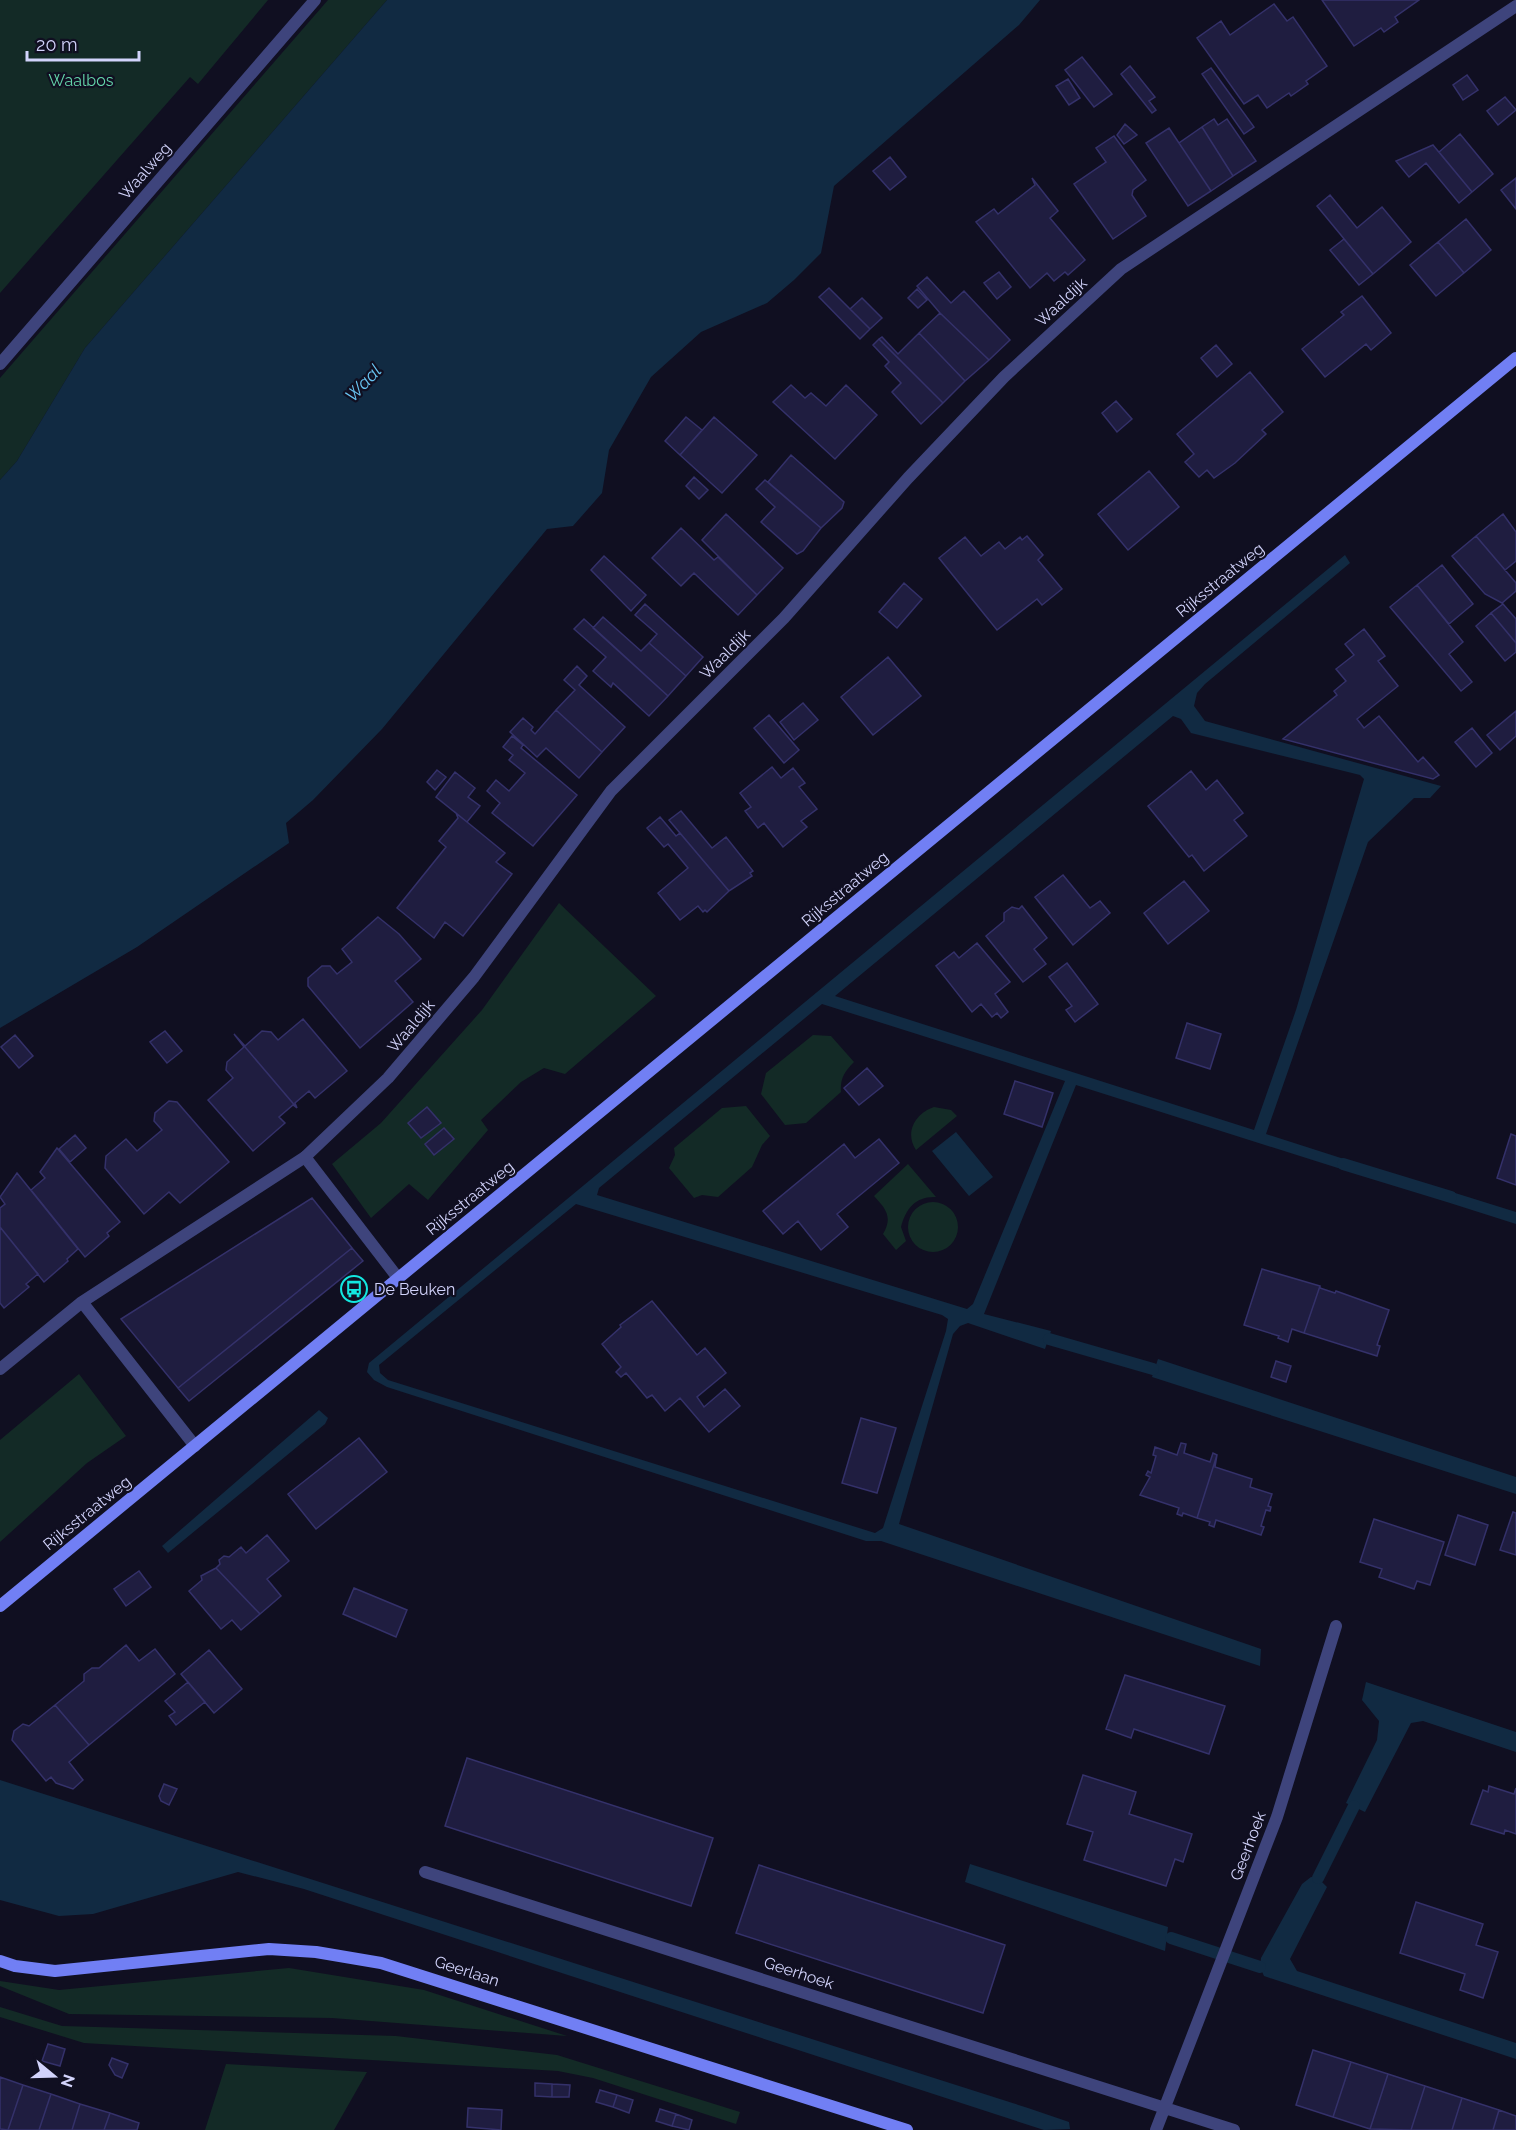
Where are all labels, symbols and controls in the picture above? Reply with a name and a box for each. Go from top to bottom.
scale bar [27,24,140,62]
text: 20 m [36,34,78,55]
park label: Waalbos [49,71,114,90]
street label: Waalweg [115,139,175,203]
street label: Waaldijk [1031,273,1091,331]
water label: Waal [341,360,386,406]
street label: Rijksstraatweg [1172,539,1268,621]
street label: Waaldijk [696,625,754,683]
street label: Rijksstraatweg [798,847,892,931]
street label: Waaldijk [383,995,439,1056]
street label: Rijksstraatweg [422,1157,518,1239]
bus stop icon: De Beuken [339,1274,369,1304]
place label: De Beuken [374,1280,455,1299]
street label: Rijksstraatweg [39,1472,135,1554]
street label: Geerhoek [1226,1808,1270,1883]
street label: Geerlaan [432,1952,502,1990]
street label: Geerhoek [762,1953,837,1993]
north arrow [24,2046,84,2106]
text: N [57,2072,79,2090]

